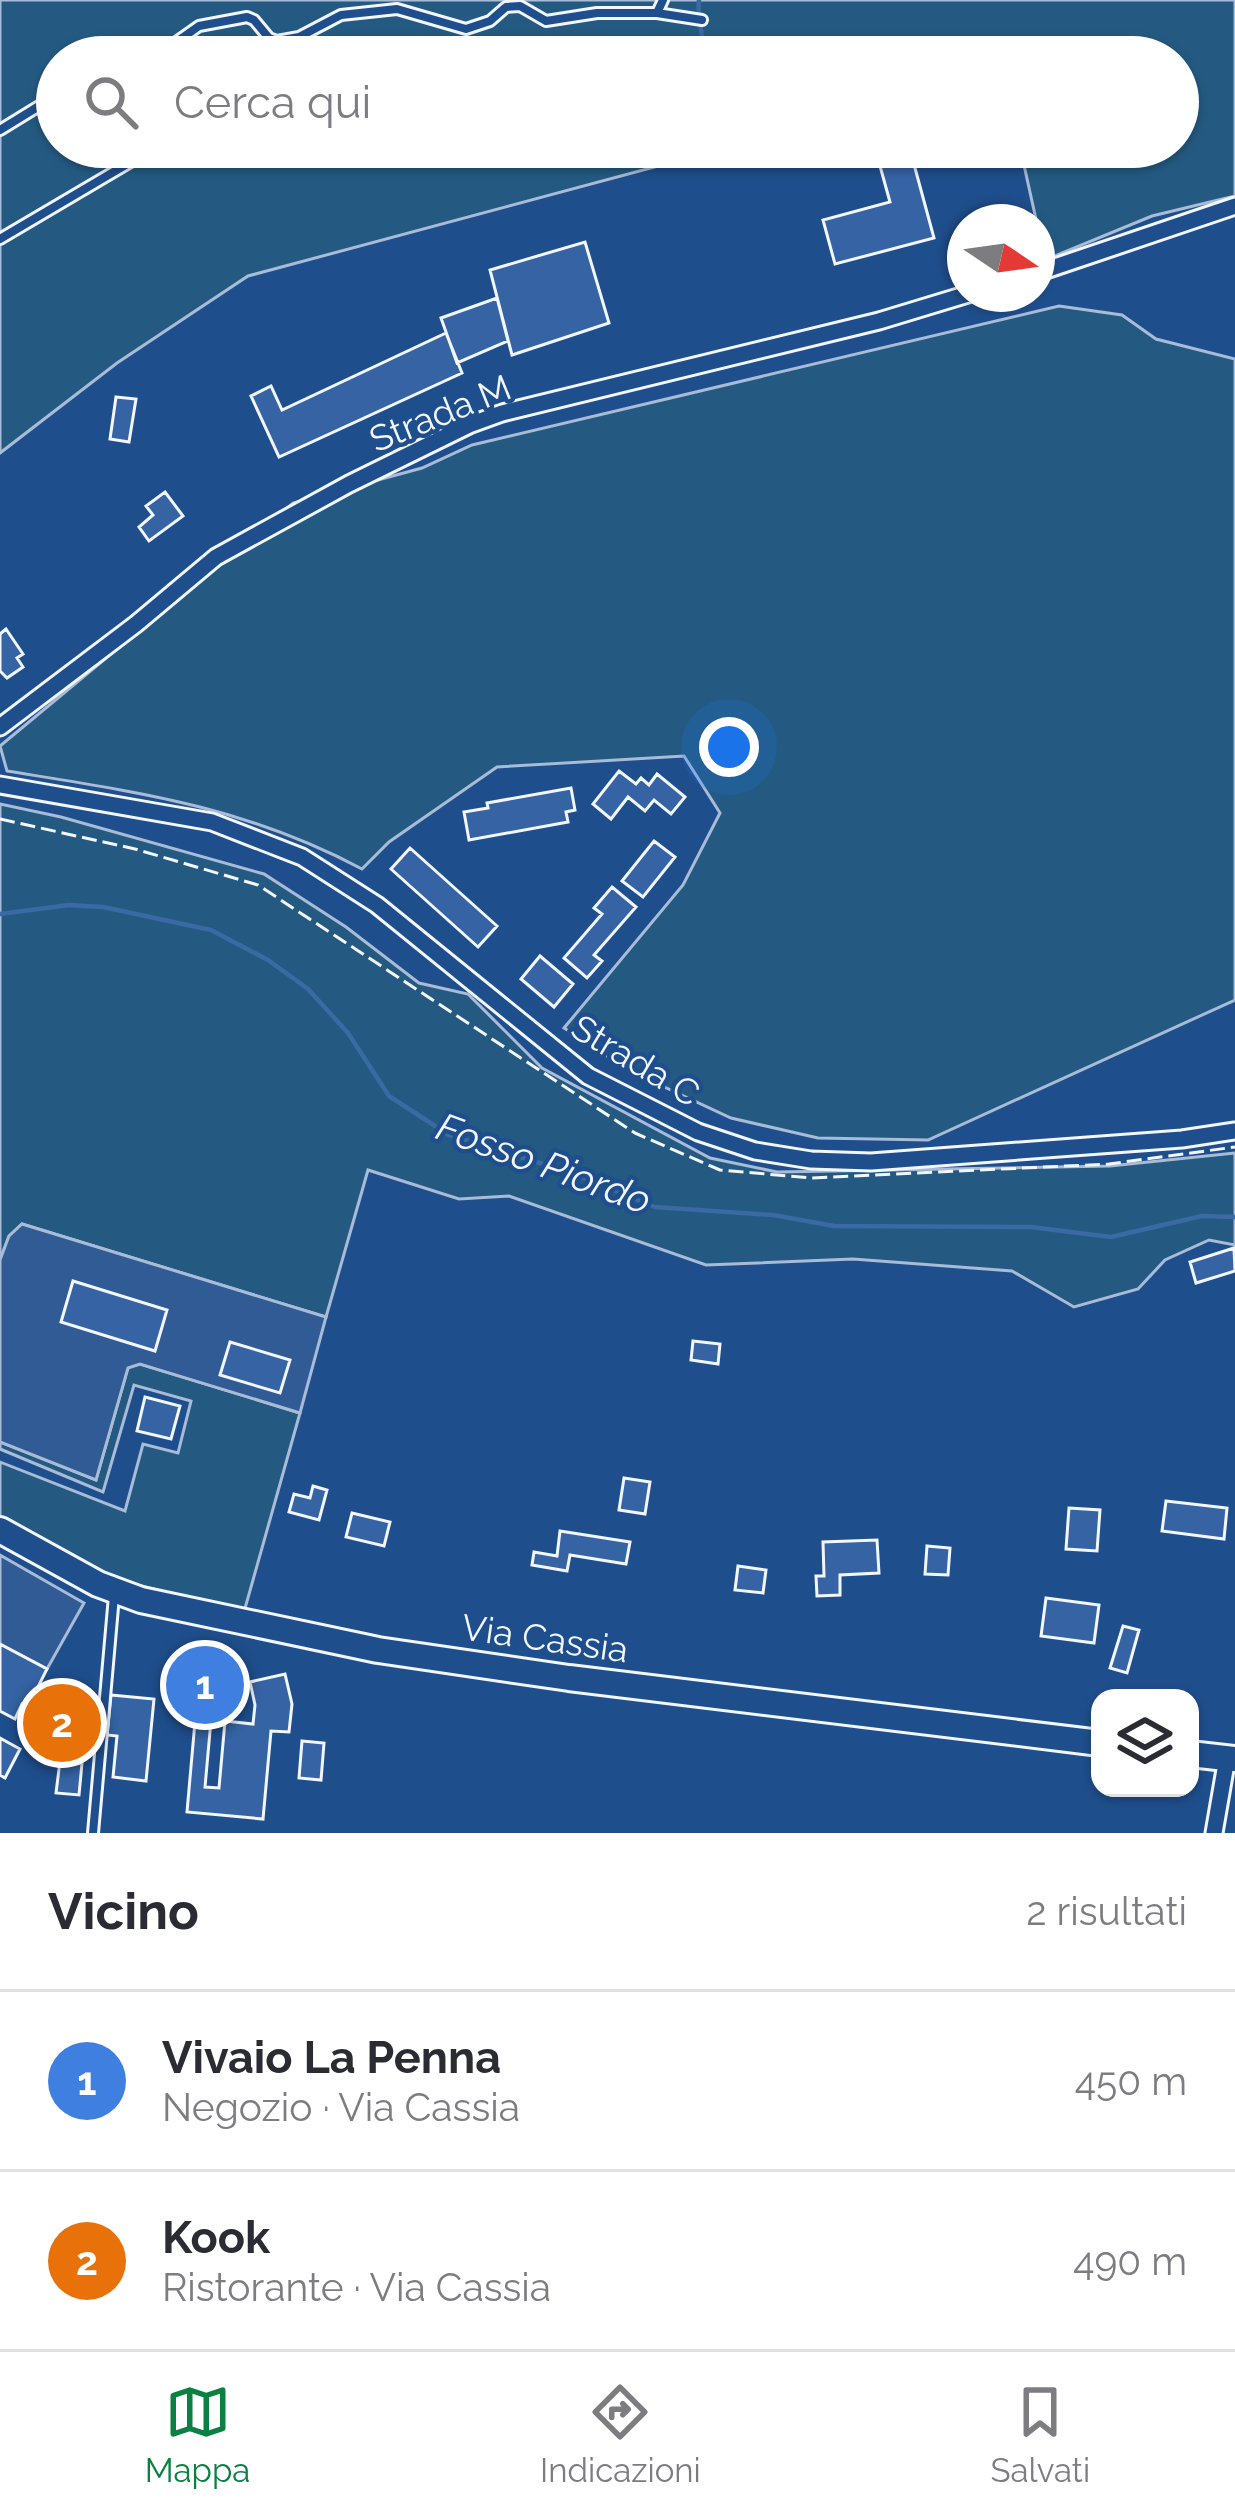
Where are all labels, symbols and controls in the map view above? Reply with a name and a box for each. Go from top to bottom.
search box [36,36,1199,168]
icon: search [78,69,144,135]
text: Cerca qui [174,76,371,129]
north arrow [947,204,1055,312]
street label: Strada M [363,366,517,460]
your location [699,717,759,777]
street label: Strada C [564,1006,708,1114]
water label: Fosso Piordo [431,1103,657,1223]
street label: Via Cassia [459,1606,631,1670]
pin: 1 [166,1640,244,1730]
pin: 2 [23,1678,101,1768]
map controls [1091,1689,1199,1797]
button: layers [1091,1689,1199,1797]
text: Vicino [48,1881,199,1941]
text: 2 risultati [1026,1888,1187,1934]
text: Vivaio La Penna [162,2031,501,2084]
text: 1 [77,2058,97,2104]
text: 450 m [1075,2058,1187,2104]
text: Negozio · Via Cassia [162,2084,520,2130]
text: Kook [162,2211,270,2264]
text: 2 [76,2238,98,2284]
text: 490 m [1073,2238,1187,2284]
text: Ristorante · Via Cassia [162,2264,551,2310]
tab: Mappa [145,2379,250,2490]
tab: Indicazioni [540,2379,701,2490]
tab: Salvati [990,2379,1090,2490]

